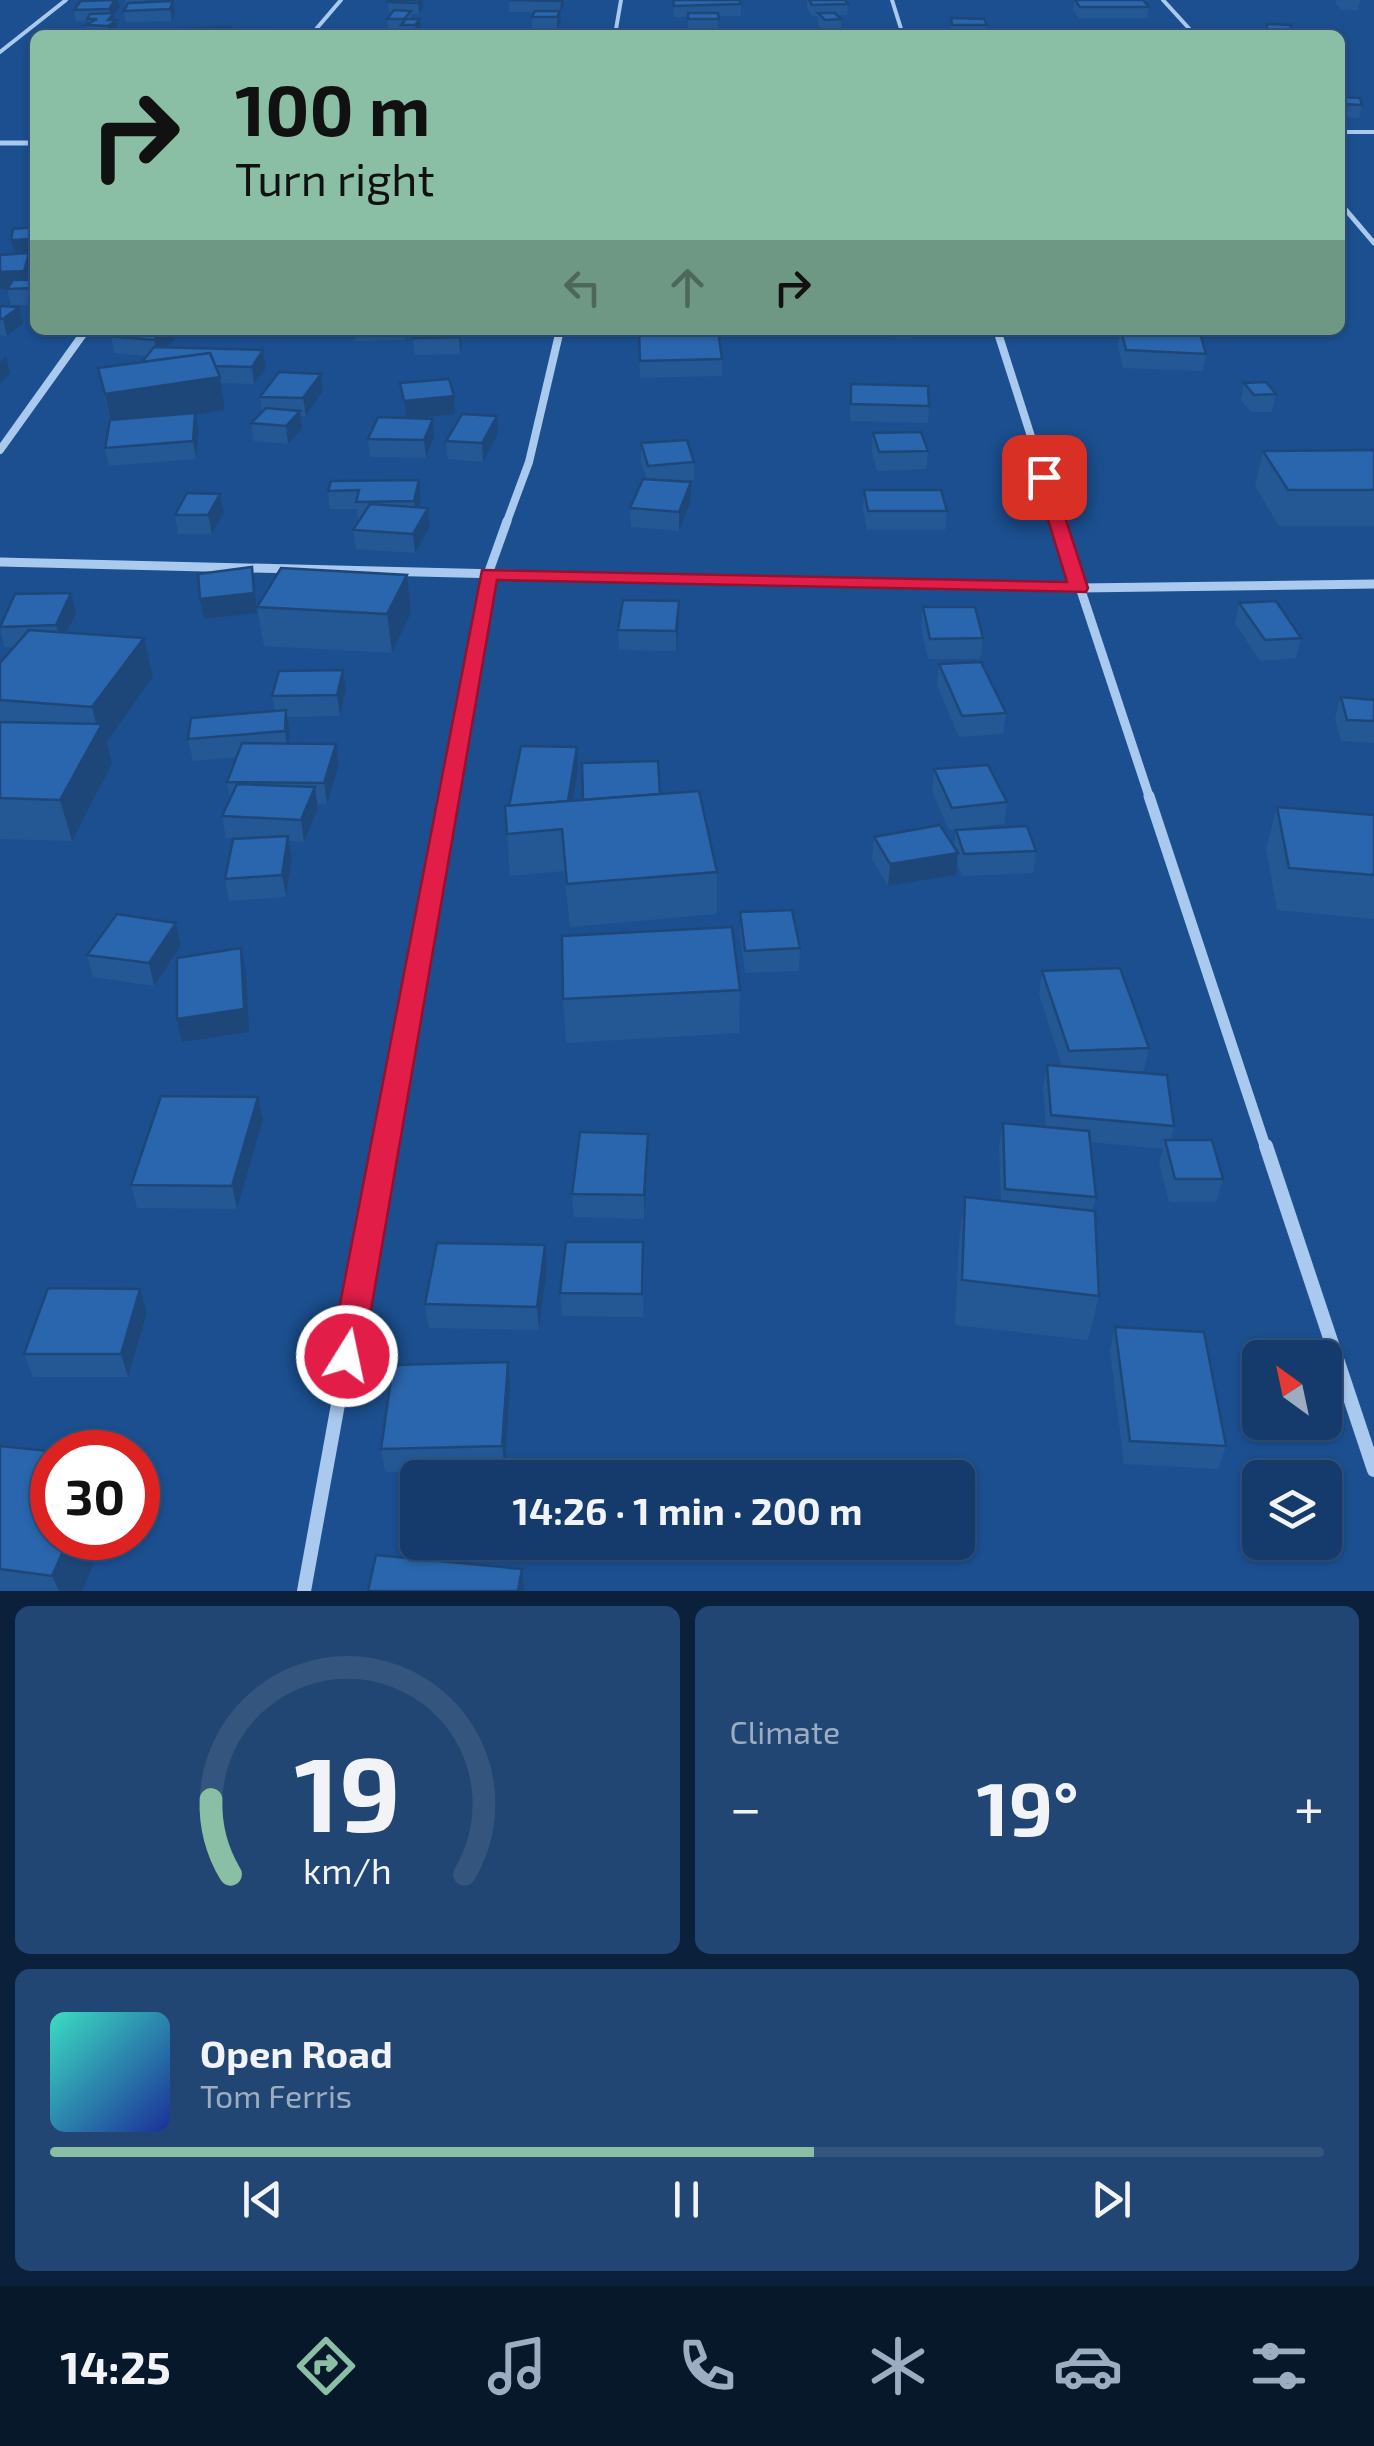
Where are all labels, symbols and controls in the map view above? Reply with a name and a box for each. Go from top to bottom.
text: 100 m [235,66,430,150]
icon: right [70,70,200,200]
text: Turn right [235,151,435,205]
icon: left [555,260,610,315]
icon: ahead [660,260,715,315]
icon: right [765,260,820,315]
pin [1002,435,1087,520]
icon: arrive [1017,450,1072,505]
position arrow [295,1304,399,1408]
north arrow [1242,1340,1342,1440]
map controls [1242,1340,1342,1560]
speed limit sign: 30 [30,1430,160,1560]
button: layers [1242,1460,1342,1560]
text: 14:26 · 1 min · 200 m [513,1487,862,1533]
text: Climate [730,1712,840,1750]
text: 19 [294,1728,400,1853]
text: 19° [976,1761,1079,1851]
text: − [730,1773,762,1839]
text: + [1294,1773,1324,1839]
text: km/h [303,1848,392,1891]
text: Open Road [200,2030,393,2076]
text: Tom Ferris [200,2076,352,2114]
icon: previous [235,2172,290,2227]
icon: pause [659,2172,714,2227]
icon: next [1084,2172,1139,2227]
icon: directions [291,2331,361,2401]
icon: music [482,2331,552,2401]
icon: phone [672,2331,742,2401]
icon: climate [863,2331,933,2401]
icon: car [1053,2331,1123,2401]
icon: filters [1244,2331,1314,2401]
text: 14:25 [60,2339,171,2393]

